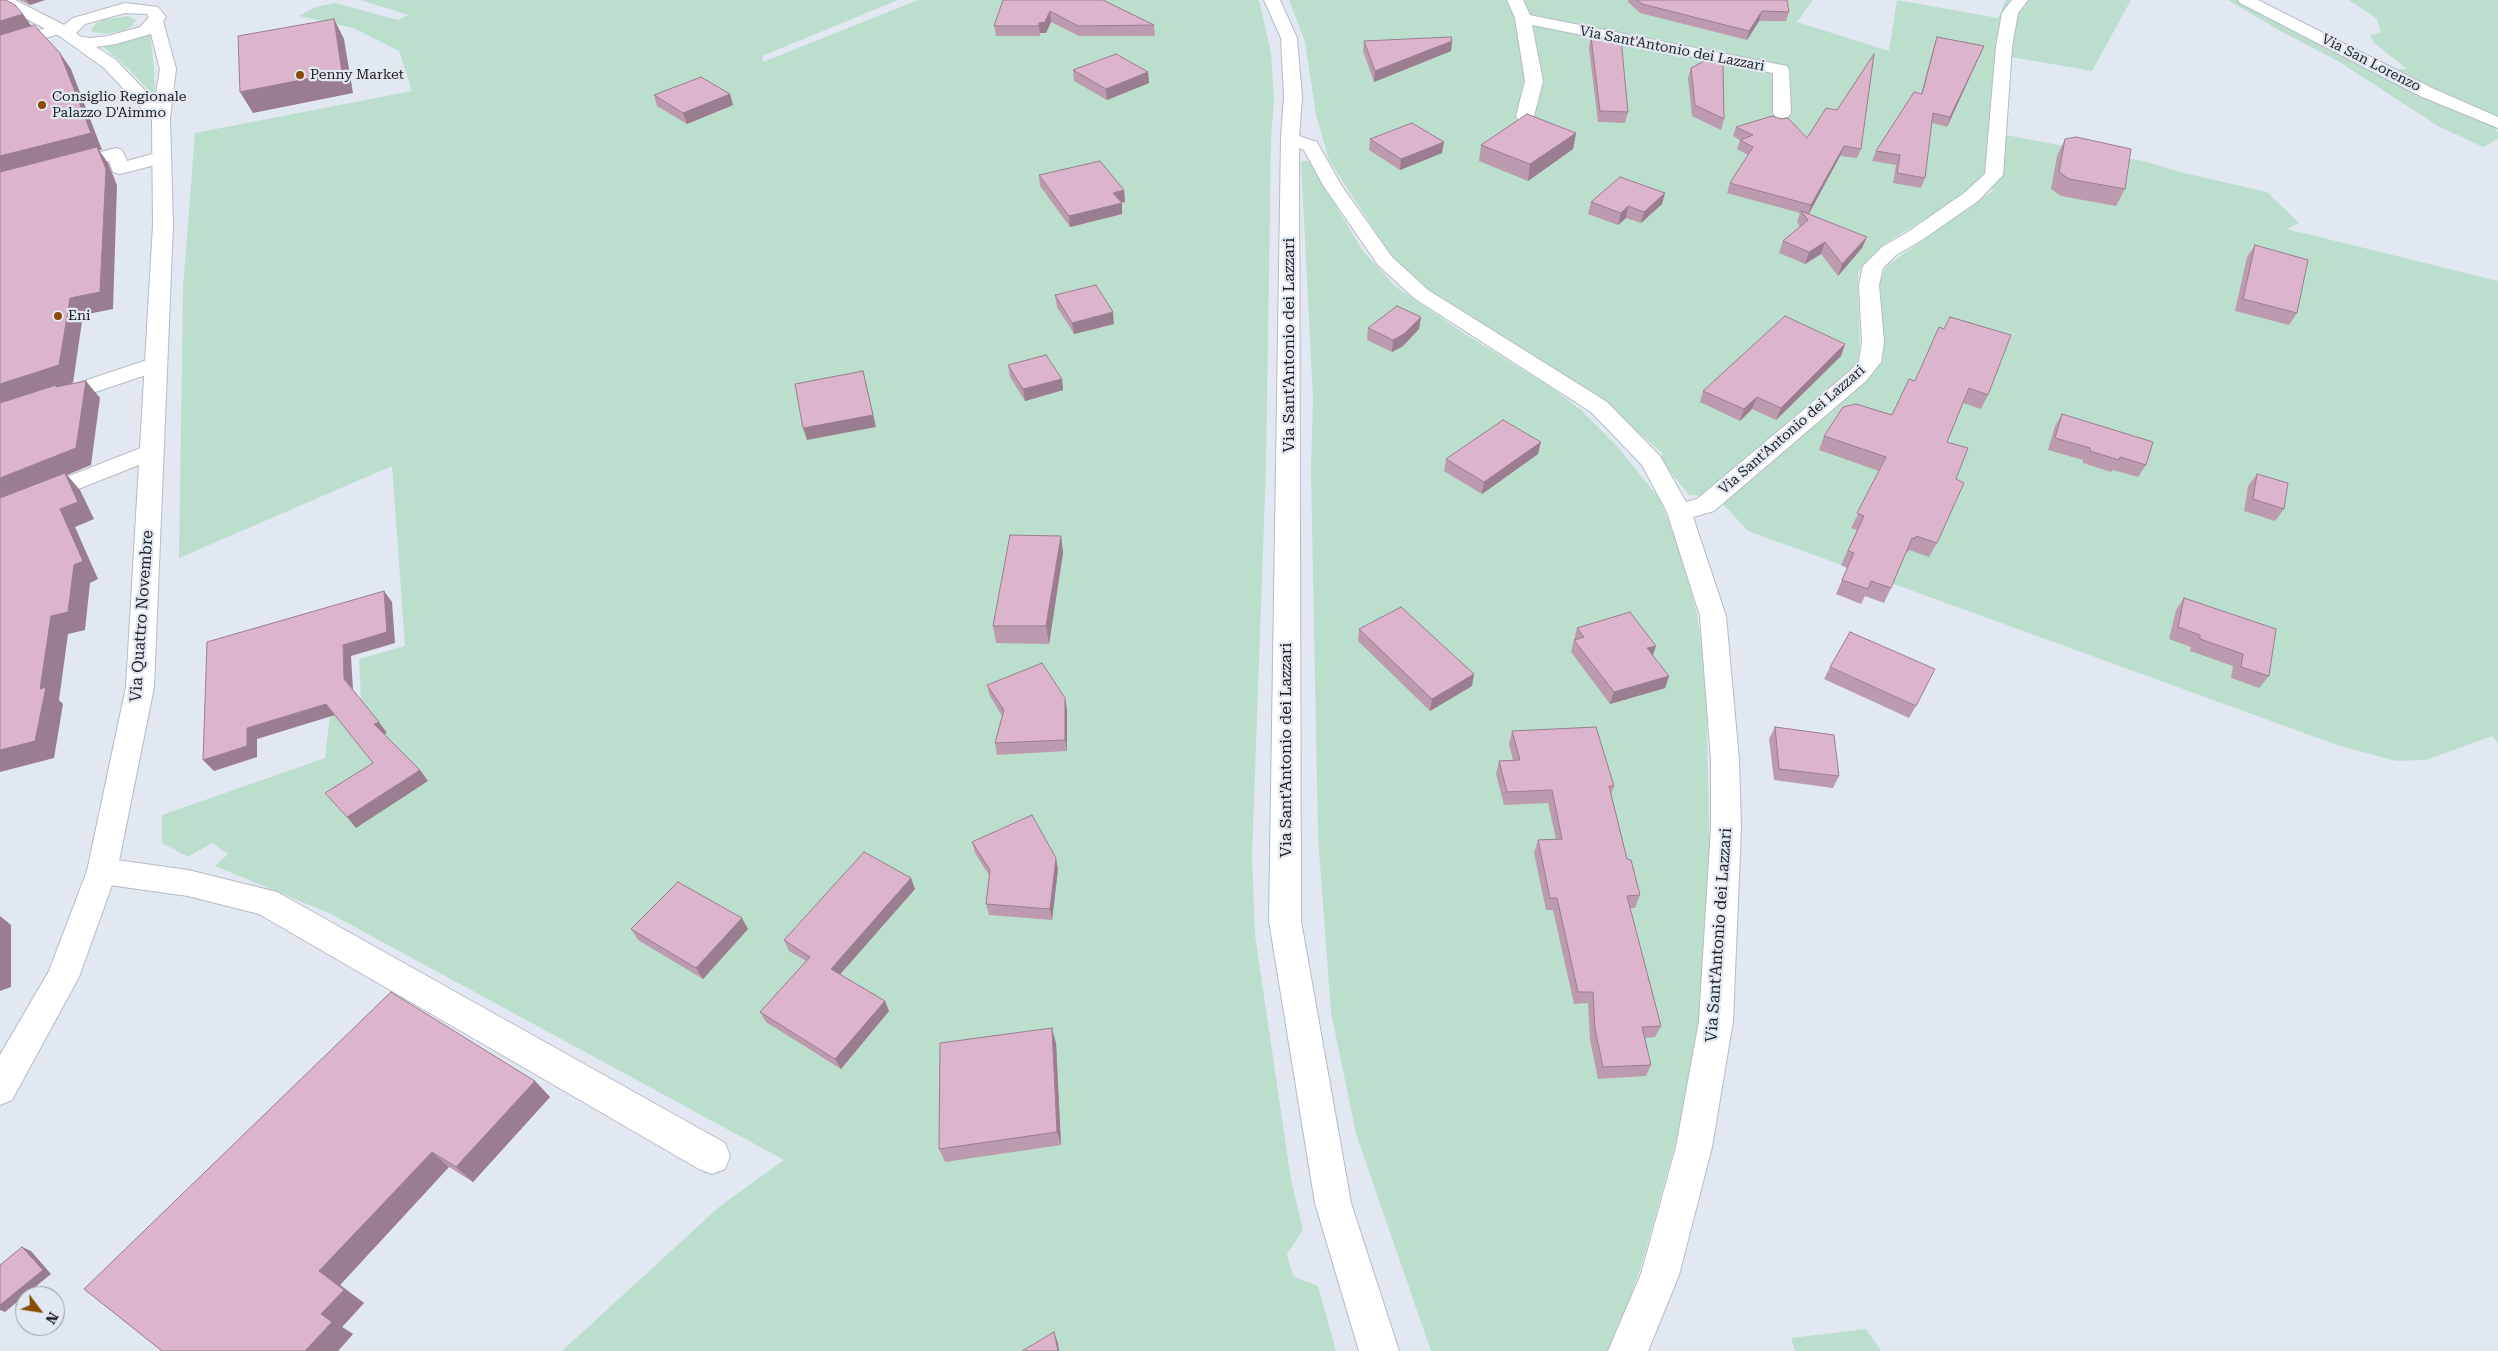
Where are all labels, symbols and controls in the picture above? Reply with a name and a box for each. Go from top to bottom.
street label: Via Sant'Antonio dei Lazzari [1578,23,1766,75]
street label: Via San Lorenzo [2319,31,2423,95]
place label: Penny Market [310,67,404,83]
marker: Penny Market [294,69,306,81]
place label: Consiglio Regionale Palazzo D'Aimmo [52,89,187,121]
marker: Consiglio Regionale Palazzo D'Aimmo [36,99,48,111]
street label: Via Sant'Antonio dei Lazzari [1279,238,1299,452]
place label: Eni [68,308,90,324]
marker: Eni [52,310,64,322]
street label: Via Sant'Antonio dei Lazzari [1716,362,1868,498]
street label: Via Quattro Novembre [126,529,158,703]
street label: Via Sant'Antonio dei Lazzari [1276,643,1296,857]
street label: Via Sant'Antonio dei Lazzari [1702,827,1736,1043]
north arrow [15,1286,65,1336]
text: N [42,1309,62,1327]

